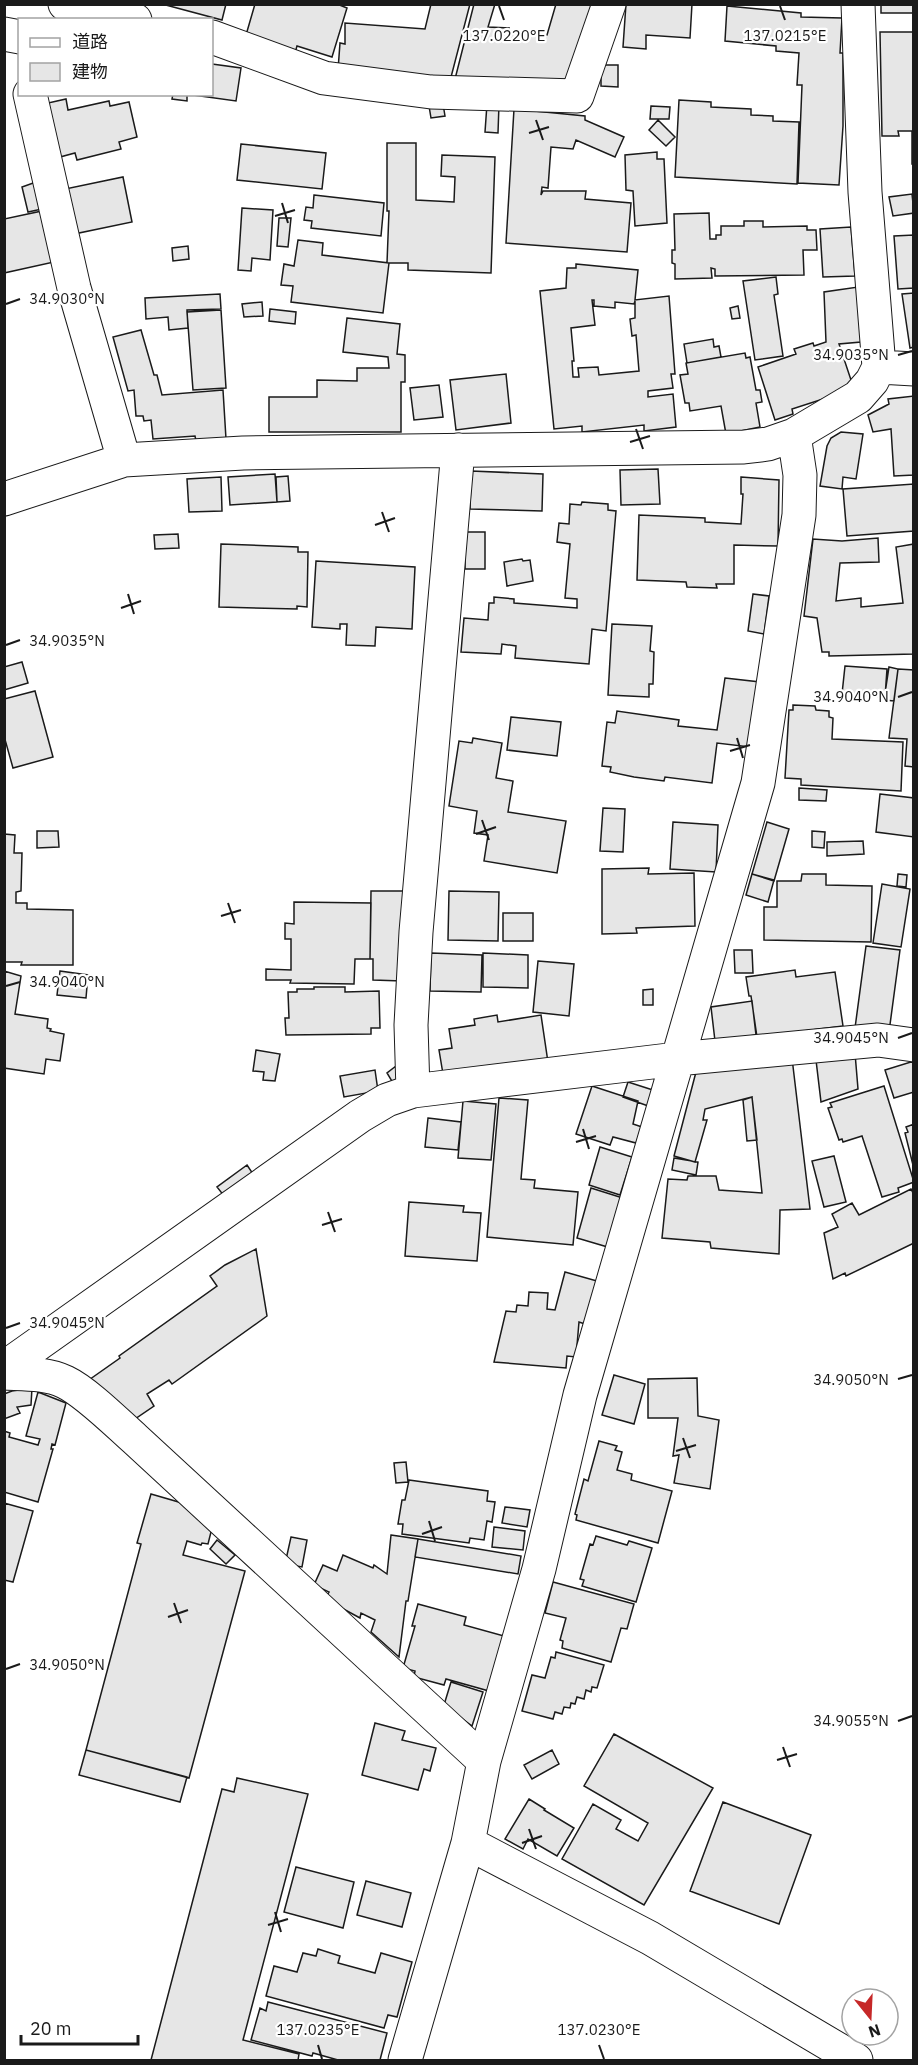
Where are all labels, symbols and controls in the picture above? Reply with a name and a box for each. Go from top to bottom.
legend [18,18,213,96]
text: 137.0220°E [463,26,545,45]
text: 137.0215°E [744,26,826,45]
text: 道路 [72,30,108,53]
text: 建物 [72,60,108,83]
text: 34.9030°N [29,289,105,308]
text: 34.9035°N [813,345,889,364]
text: 34.9035°N [29,631,105,650]
text: 34.9040°N [813,687,889,706]
text: 34.9040°N [29,972,105,991]
text: 34.9045°N [813,1028,889,1047]
text: 34.9045°N [29,1313,105,1332]
text: 34.9050°N [813,1370,889,1389]
text: 34.9050°N [29,1655,105,1674]
text: 34.9055°N [813,1711,889,1730]
north arrow [840,1987,900,2047]
scale bar [21,2008,138,2046]
text: 20 m [30,2017,72,2040]
text: 137.0235°E [277,2020,359,2039]
text: 137.0230°E [558,2020,640,2039]
text: N [866,2020,883,2043]

